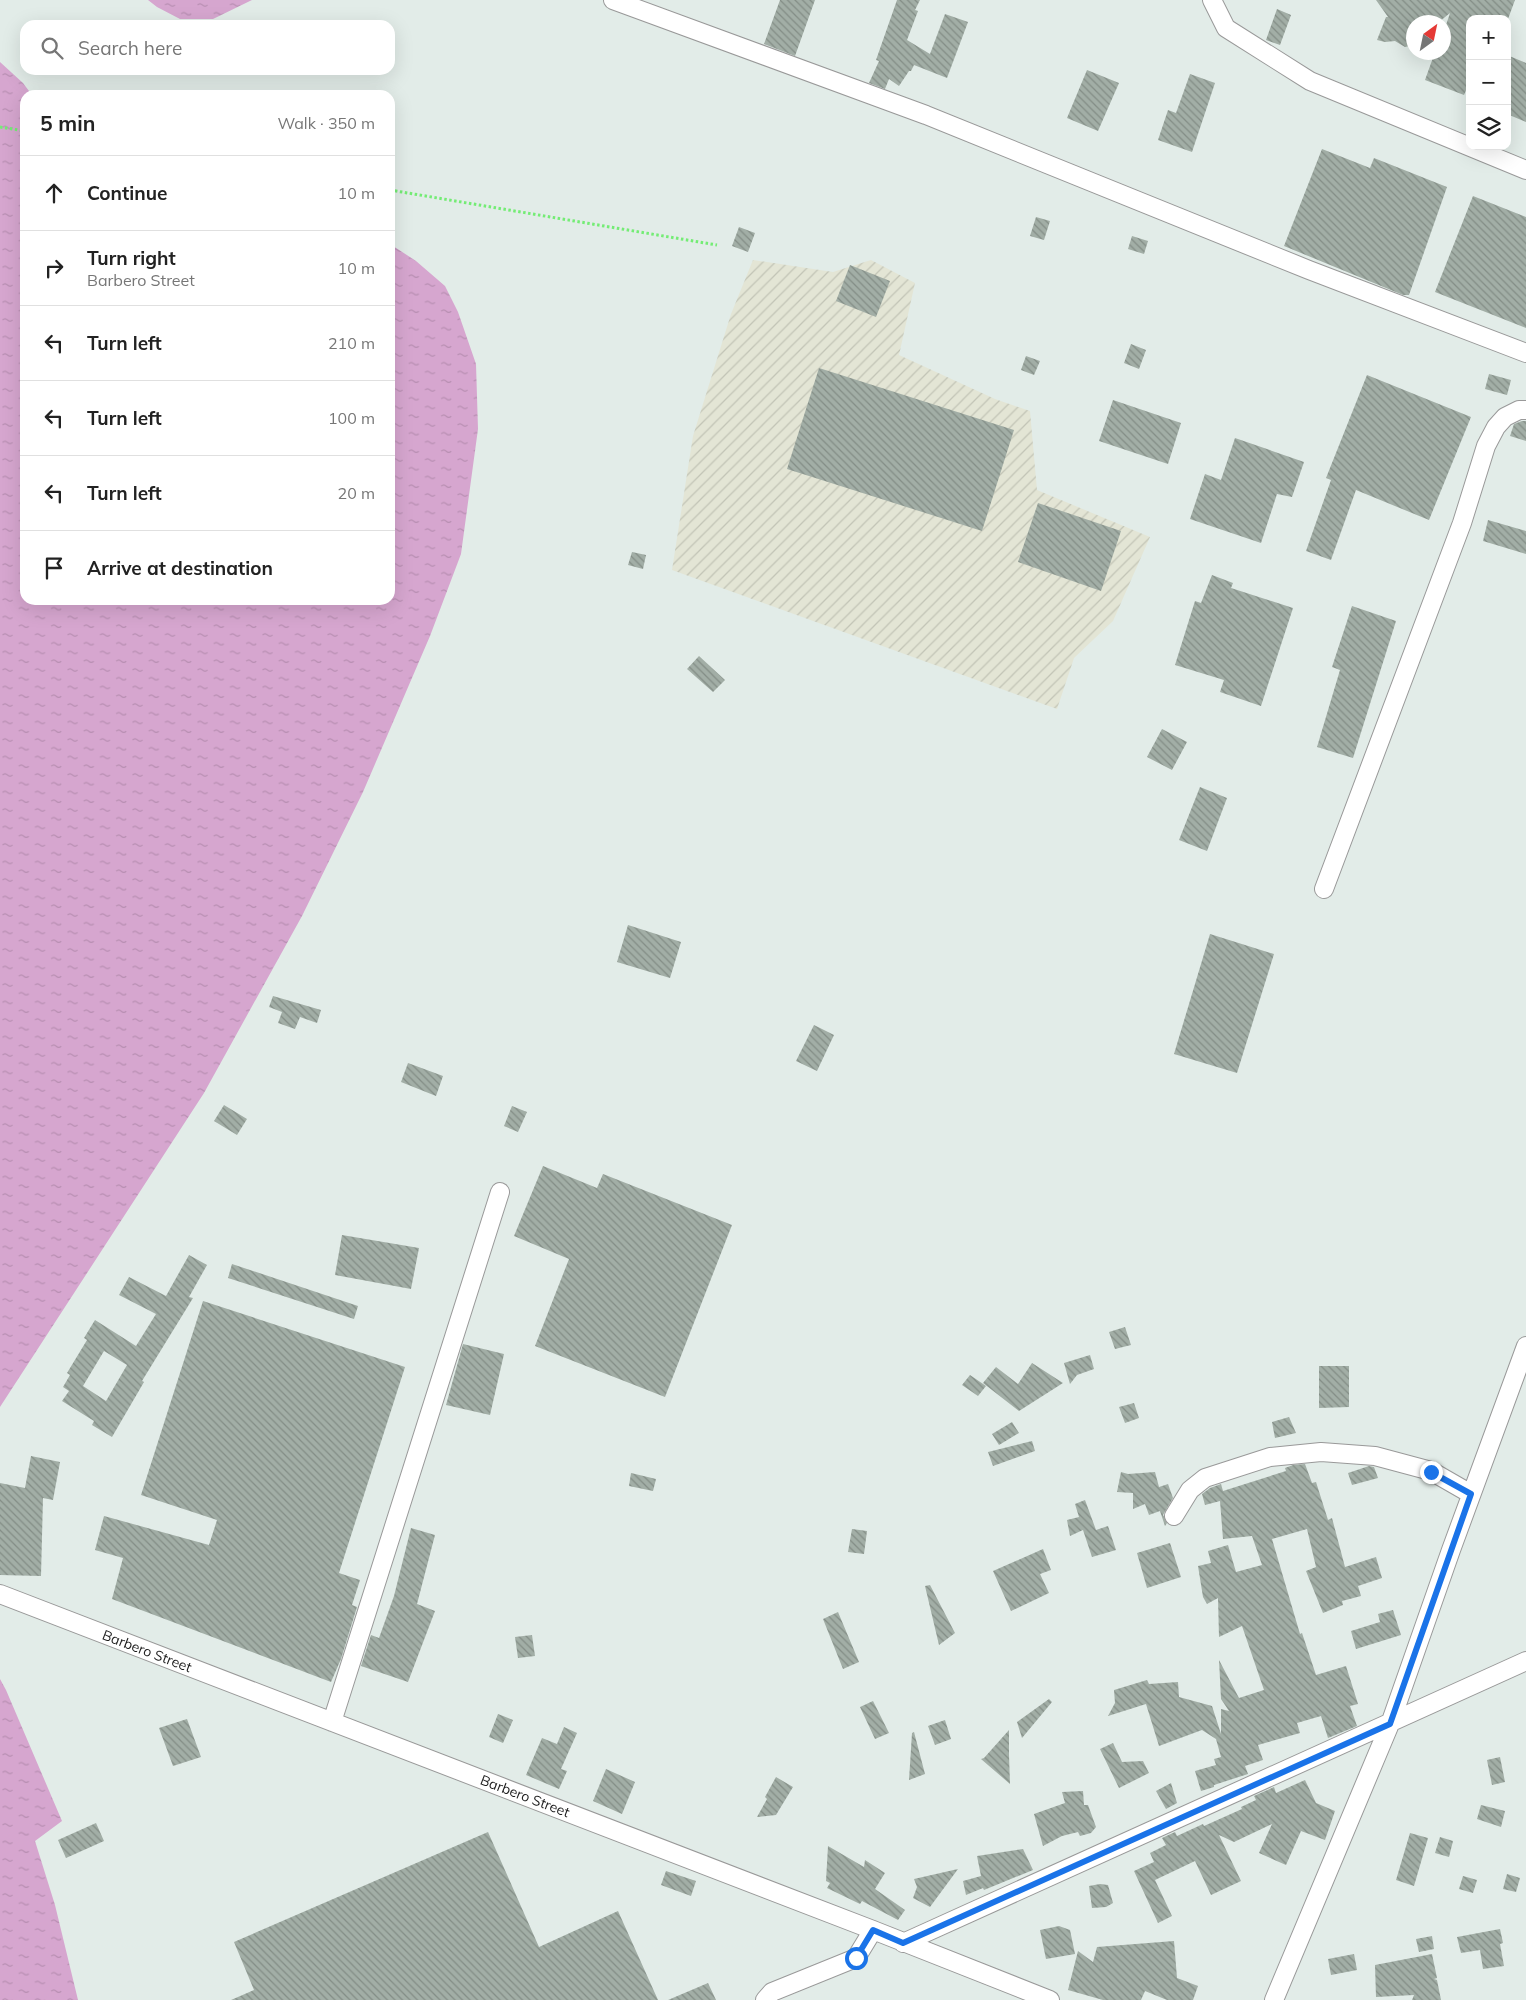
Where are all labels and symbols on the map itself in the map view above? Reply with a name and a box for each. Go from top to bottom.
north arrow [1406,15,1451,60]
route end [1420,1461,1443,1484]
street label: Barbero Street [100,1626,194,1676]
street label: Barbero Street [478,1771,572,1821]
route start [845,1947,868,1970]

